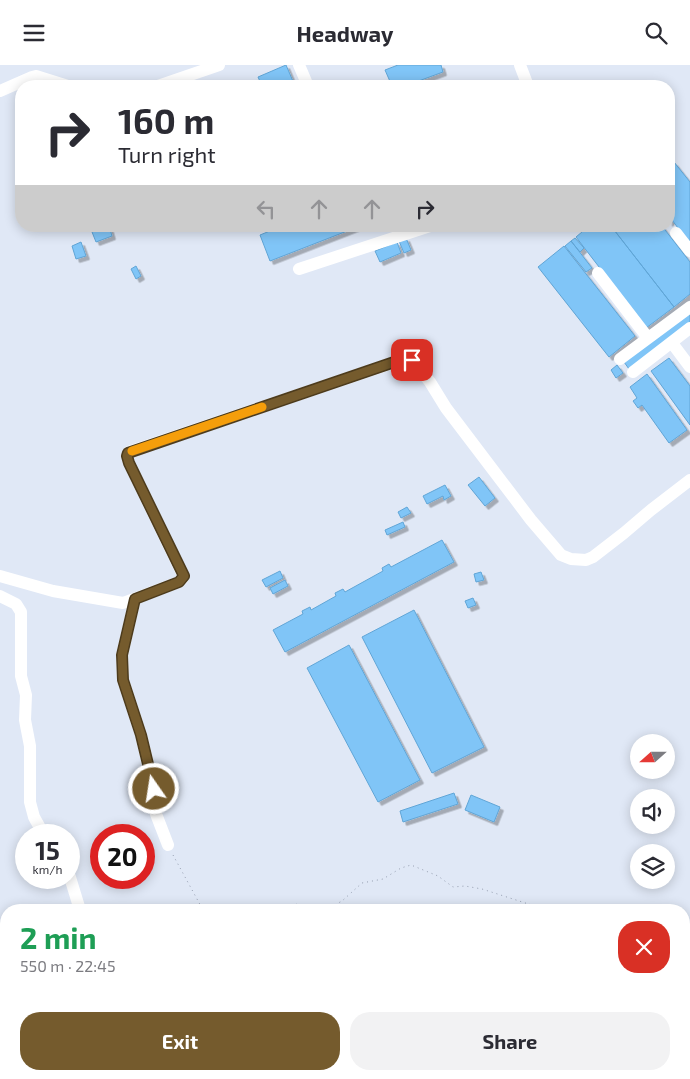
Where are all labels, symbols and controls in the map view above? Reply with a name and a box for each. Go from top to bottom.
icon: menu [20,19,48,47]
icon: search [642,19,670,47]
text: Headway [297,20,393,46]
text: 160 m [118,99,214,141]
icon: right [35,100,100,165]
text: Turn right [118,141,216,167]
icon: left [252,195,280,223]
icon: ahead [305,195,333,223]
icon: ahead [358,195,386,223]
icon: right [411,195,439,223]
pin [391,339,433,381]
icon: arrive [398,346,426,374]
north arrow [630,734,675,779]
map controls [630,734,675,889]
position arrow [127,762,179,814]
button: sound [630,789,675,834]
speed limit sign: 20 [90,824,155,889]
text: 15 [35,835,60,865]
button: layers [630,844,675,889]
text: km/h [33,862,62,876]
text: 2 min [20,919,97,955]
button: close [618,921,670,973]
text: 550 m · 22:45 [20,956,115,975]
button: Exit [20,1012,340,1070]
button: Share [350,1012,670,1070]

